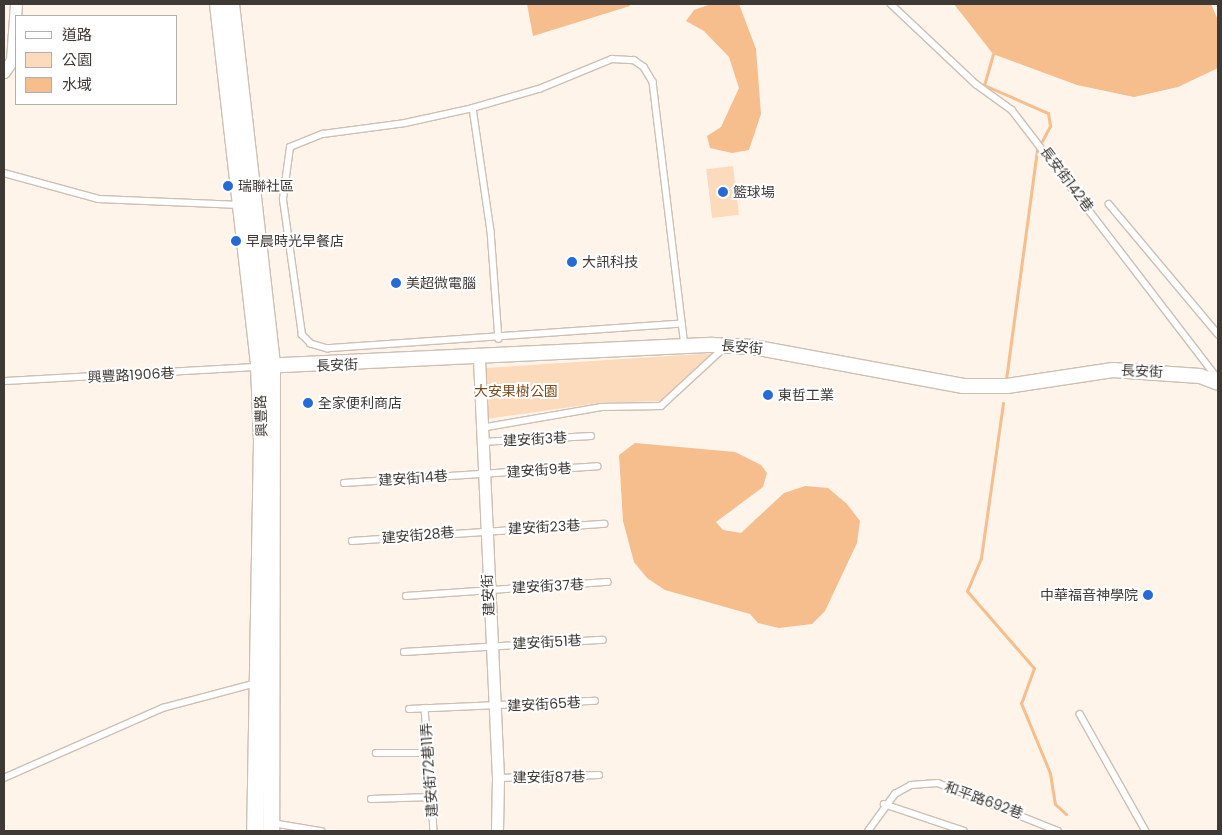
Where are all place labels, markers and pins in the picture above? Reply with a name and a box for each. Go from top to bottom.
place label: 瑞聯社區 [238,178,294,194]
marker: 瑞聯社區 [222,180,234,192]
place label: 籃球場 [733,184,775,200]
marker: 籃球場 [717,186,729,198]
place label: 早晨時光早餐店 [246,233,344,249]
marker: 早晨時光早餐店 [230,235,242,247]
place label: 大訊科技 [582,254,638,270]
marker: 大訊科技 [566,256,578,268]
place label: 美超微電腦 [406,275,476,291]
marker: 美超微電腦 [390,277,402,289]
place label: 東哲工業 [778,387,834,403]
marker: 東哲工業 [762,389,774,401]
place label: 全家便利商店 [318,395,402,411]
marker: 全家便利商店 [302,397,314,409]
place label: 中華福音神學院 [1040,587,1138,603]
marker: 中華福音神學院 [1142,589,1154,601]

